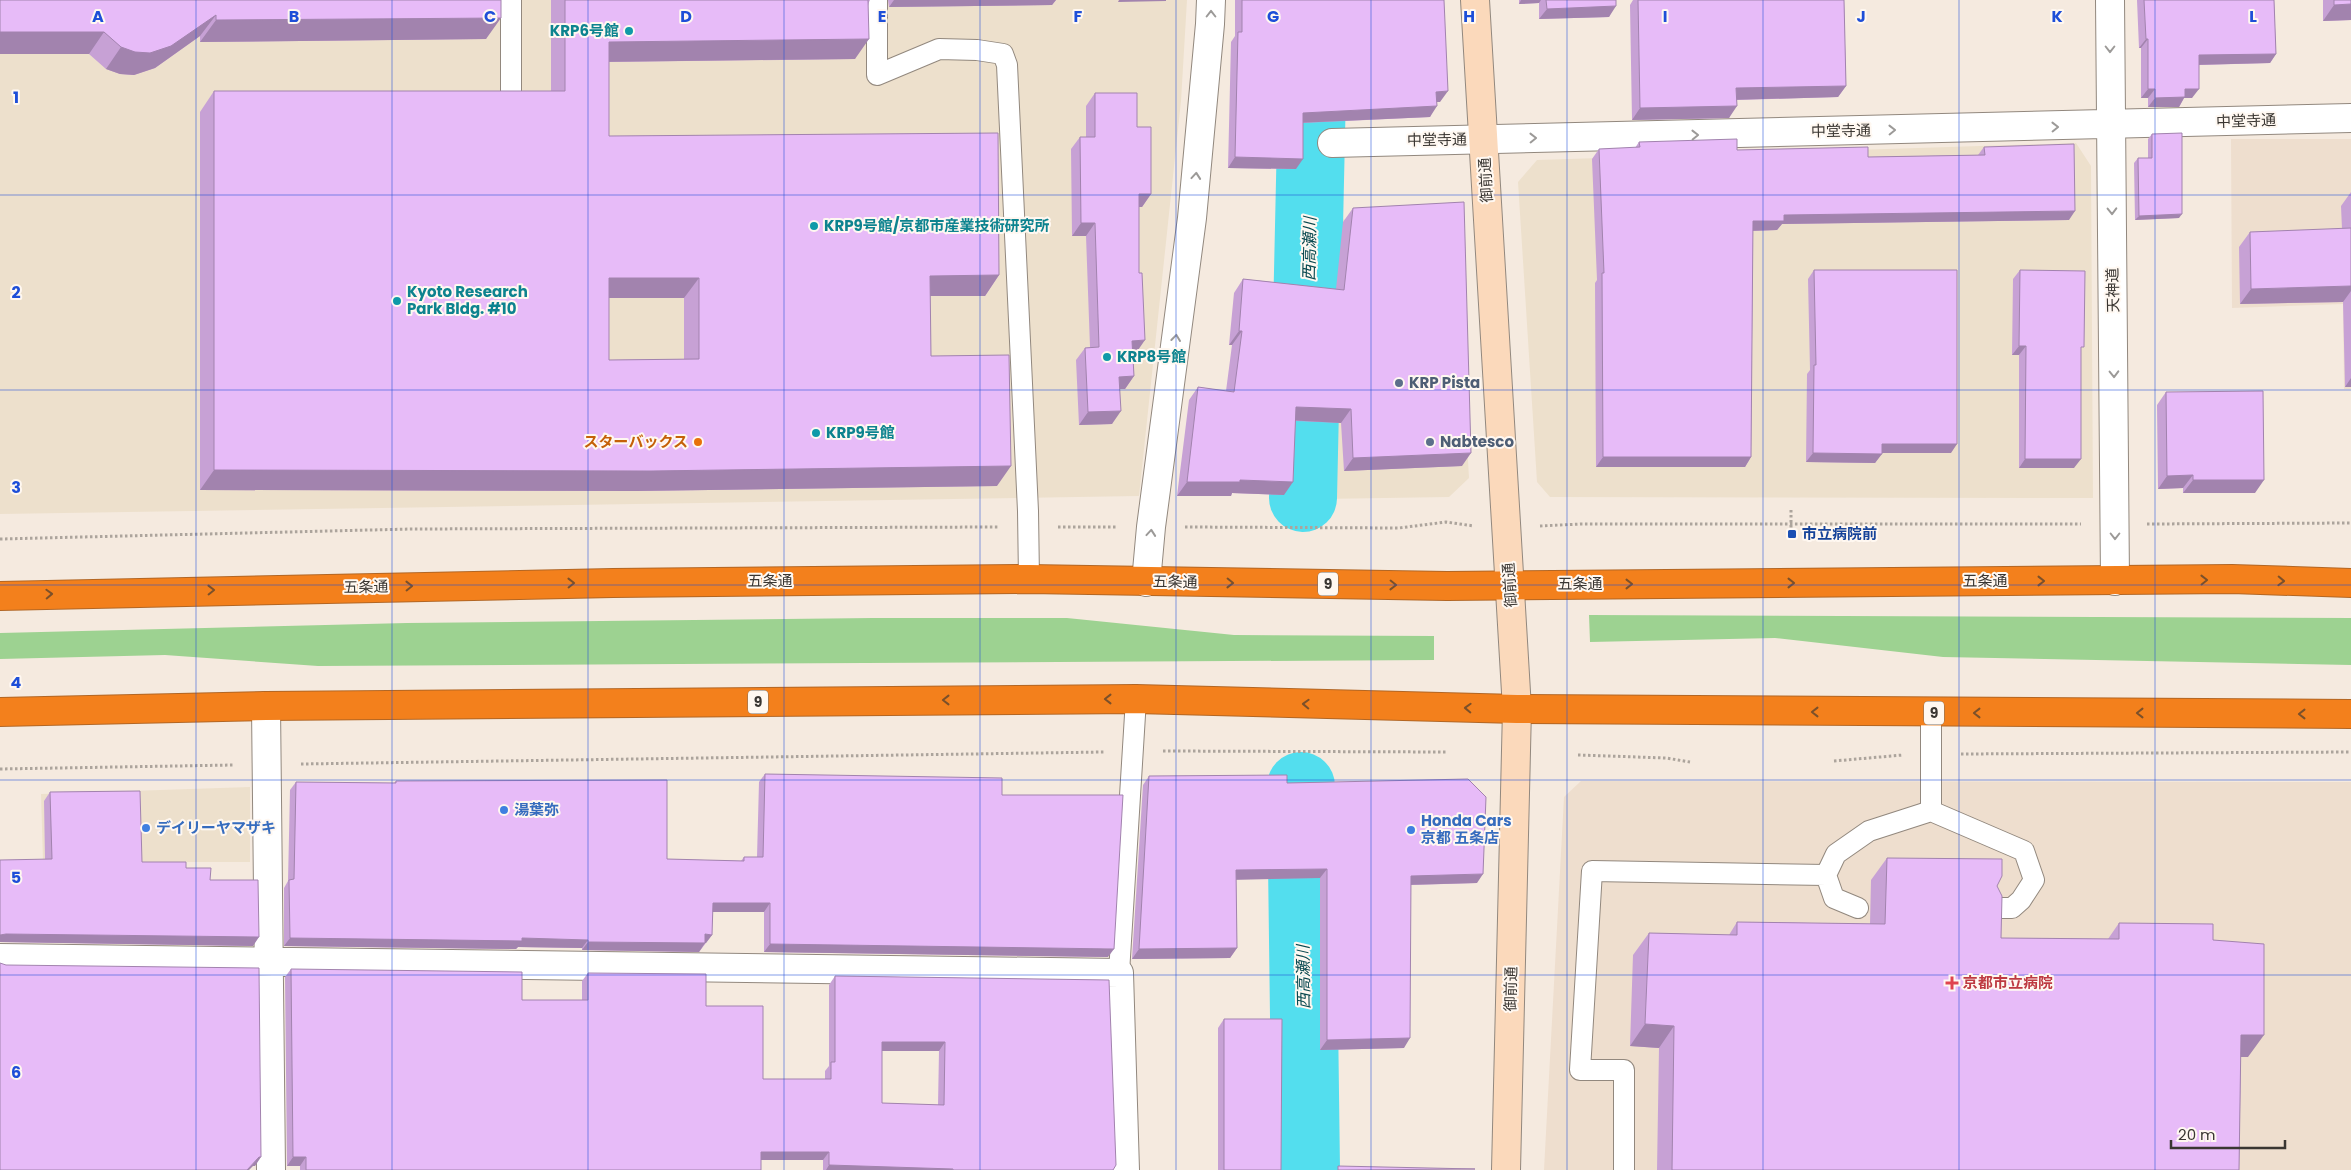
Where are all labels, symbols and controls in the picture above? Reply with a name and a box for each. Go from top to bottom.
text: A [92,5,104,28]
text: B [289,5,299,28]
text: C [484,5,496,28]
text: D [680,5,692,28]
text: E [878,5,886,28]
text: F [1074,5,1083,28]
text: G [1267,5,1279,28]
text: H [1463,5,1475,28]
text: I [1663,5,1667,28]
text: J [1856,5,1866,28]
text: K [2051,5,2063,28]
text: L [2249,5,2257,28]
one-way arrow [1205,10,1216,18]
place label: KRP6号館 [550,20,619,41]
marker: KRP6号館 [623,25,635,37]
one-way arrow [2105,45,2115,53]
text: 1 [13,86,19,109]
street label: 中堂寺通 [2216,109,2276,132]
street label: 中堂寺通 [1811,119,1871,142]
one-way arrow [2051,121,2059,132]
one-way arrow [1889,125,1897,135]
street label: 中堂寺通 [1407,128,1467,151]
one-way arrow [1691,129,1699,140]
one-way arrow [1529,133,1537,143]
street label: 御前通 [1474,157,1497,203]
one-way arrow [1190,172,1201,180]
one-way arrow [2106,207,2117,215]
place label: KRP9号館/京都市産業技術研究所 [824,215,1050,236]
water label: 西高瀬川 [1297,215,1322,281]
marker: KRP9号館/京都市産業技術研究所 [808,220,820,232]
street label: 天神道 [2102,267,2123,313]
text: 2 [11,281,21,304]
place label: Kyoto Research Park Bldg. #10 [407,281,528,319]
marker: Kyoto Research Park Bldg. #10 [391,295,403,307]
one-way arrow [1170,333,1181,341]
place label: KRP8号館 [1117,346,1186,367]
marker: KRP8号館 [1101,351,1113,363]
one-way arrow [2108,370,2119,378]
place label: KRP Pista [1409,372,1480,393]
marker: KRP Pista [1393,377,1405,389]
place label: KRP9号館 [826,422,895,443]
marker: KRP9号館 [810,427,822,439]
place label: スターバックス [584,431,688,452]
place label: Nabtesco [1440,431,1514,452]
marker: スターバックス [692,436,704,448]
marker: Nabtesco [1424,436,1436,448]
text: 3 [11,476,21,499]
place label: 市立病院前 [1802,523,1877,544]
marker: 市立病院前 [1786,528,1798,540]
one-way arrow [1145,529,1156,537]
one-way arrow [2110,532,2120,540]
street label: 御前通 [1497,562,1522,608]
street label: 五条通 [747,570,793,591]
street label: 五条通 [1962,570,2008,591]
street label: 五条通 [1152,571,1198,592]
road number: 9 [1318,572,1338,596]
street label: 五条通 [1557,573,1603,594]
one-way arrow [2200,575,2208,585]
street label: 五条通 [343,576,389,597]
one-way arrow [2038,576,2046,586]
one-way arrow [2278,576,2285,586]
one-way arrow [568,578,575,588]
one-way arrow [1226,578,1234,588]
one-way arrow [1625,578,1633,589]
one-way arrow [1788,578,1796,588]
one-way arrow [1389,580,1397,590]
one-way arrow [405,581,413,591]
one-way arrow [208,585,215,595]
one-way arrow [45,589,53,600]
text: 4 [11,671,22,694]
road number: 9 [748,690,768,714]
one-way arrow [1104,694,1112,704]
one-way arrow [942,695,950,705]
one-way arrow [1301,698,1309,709]
road number: 9 [1924,701,1944,724]
one-way arrow [1464,703,1472,713]
one-way arrow [1811,707,1818,717]
one-way arrow [1973,708,1981,718]
one-way arrow [2136,708,2144,718]
one-way arrow [2298,709,2306,719]
place label: 湯葉弥 [514,799,559,820]
marker: 湯葉弥 [498,804,510,816]
place label: Honda Cars 京都 五条店 [1421,810,1512,848]
place label: デイリーヤマザキ [156,817,276,838]
marker: デイリーヤマザキ [140,822,152,834]
marker: Honda Cars 京都 五条店 [1405,824,1417,836]
text: 5 [11,866,21,889]
water label: 西高瀬川 [1291,943,1316,1009]
street label: 御前通 [1500,966,1521,1012]
place label: 京都市立病院 [1963,972,2053,993]
marker: 京都市立病院 [1945,976,1959,990]
text: 6 [11,1061,21,1084]
scale bar [2171,1118,2285,1150]
text: 20 m [2178,1124,2216,1145]

